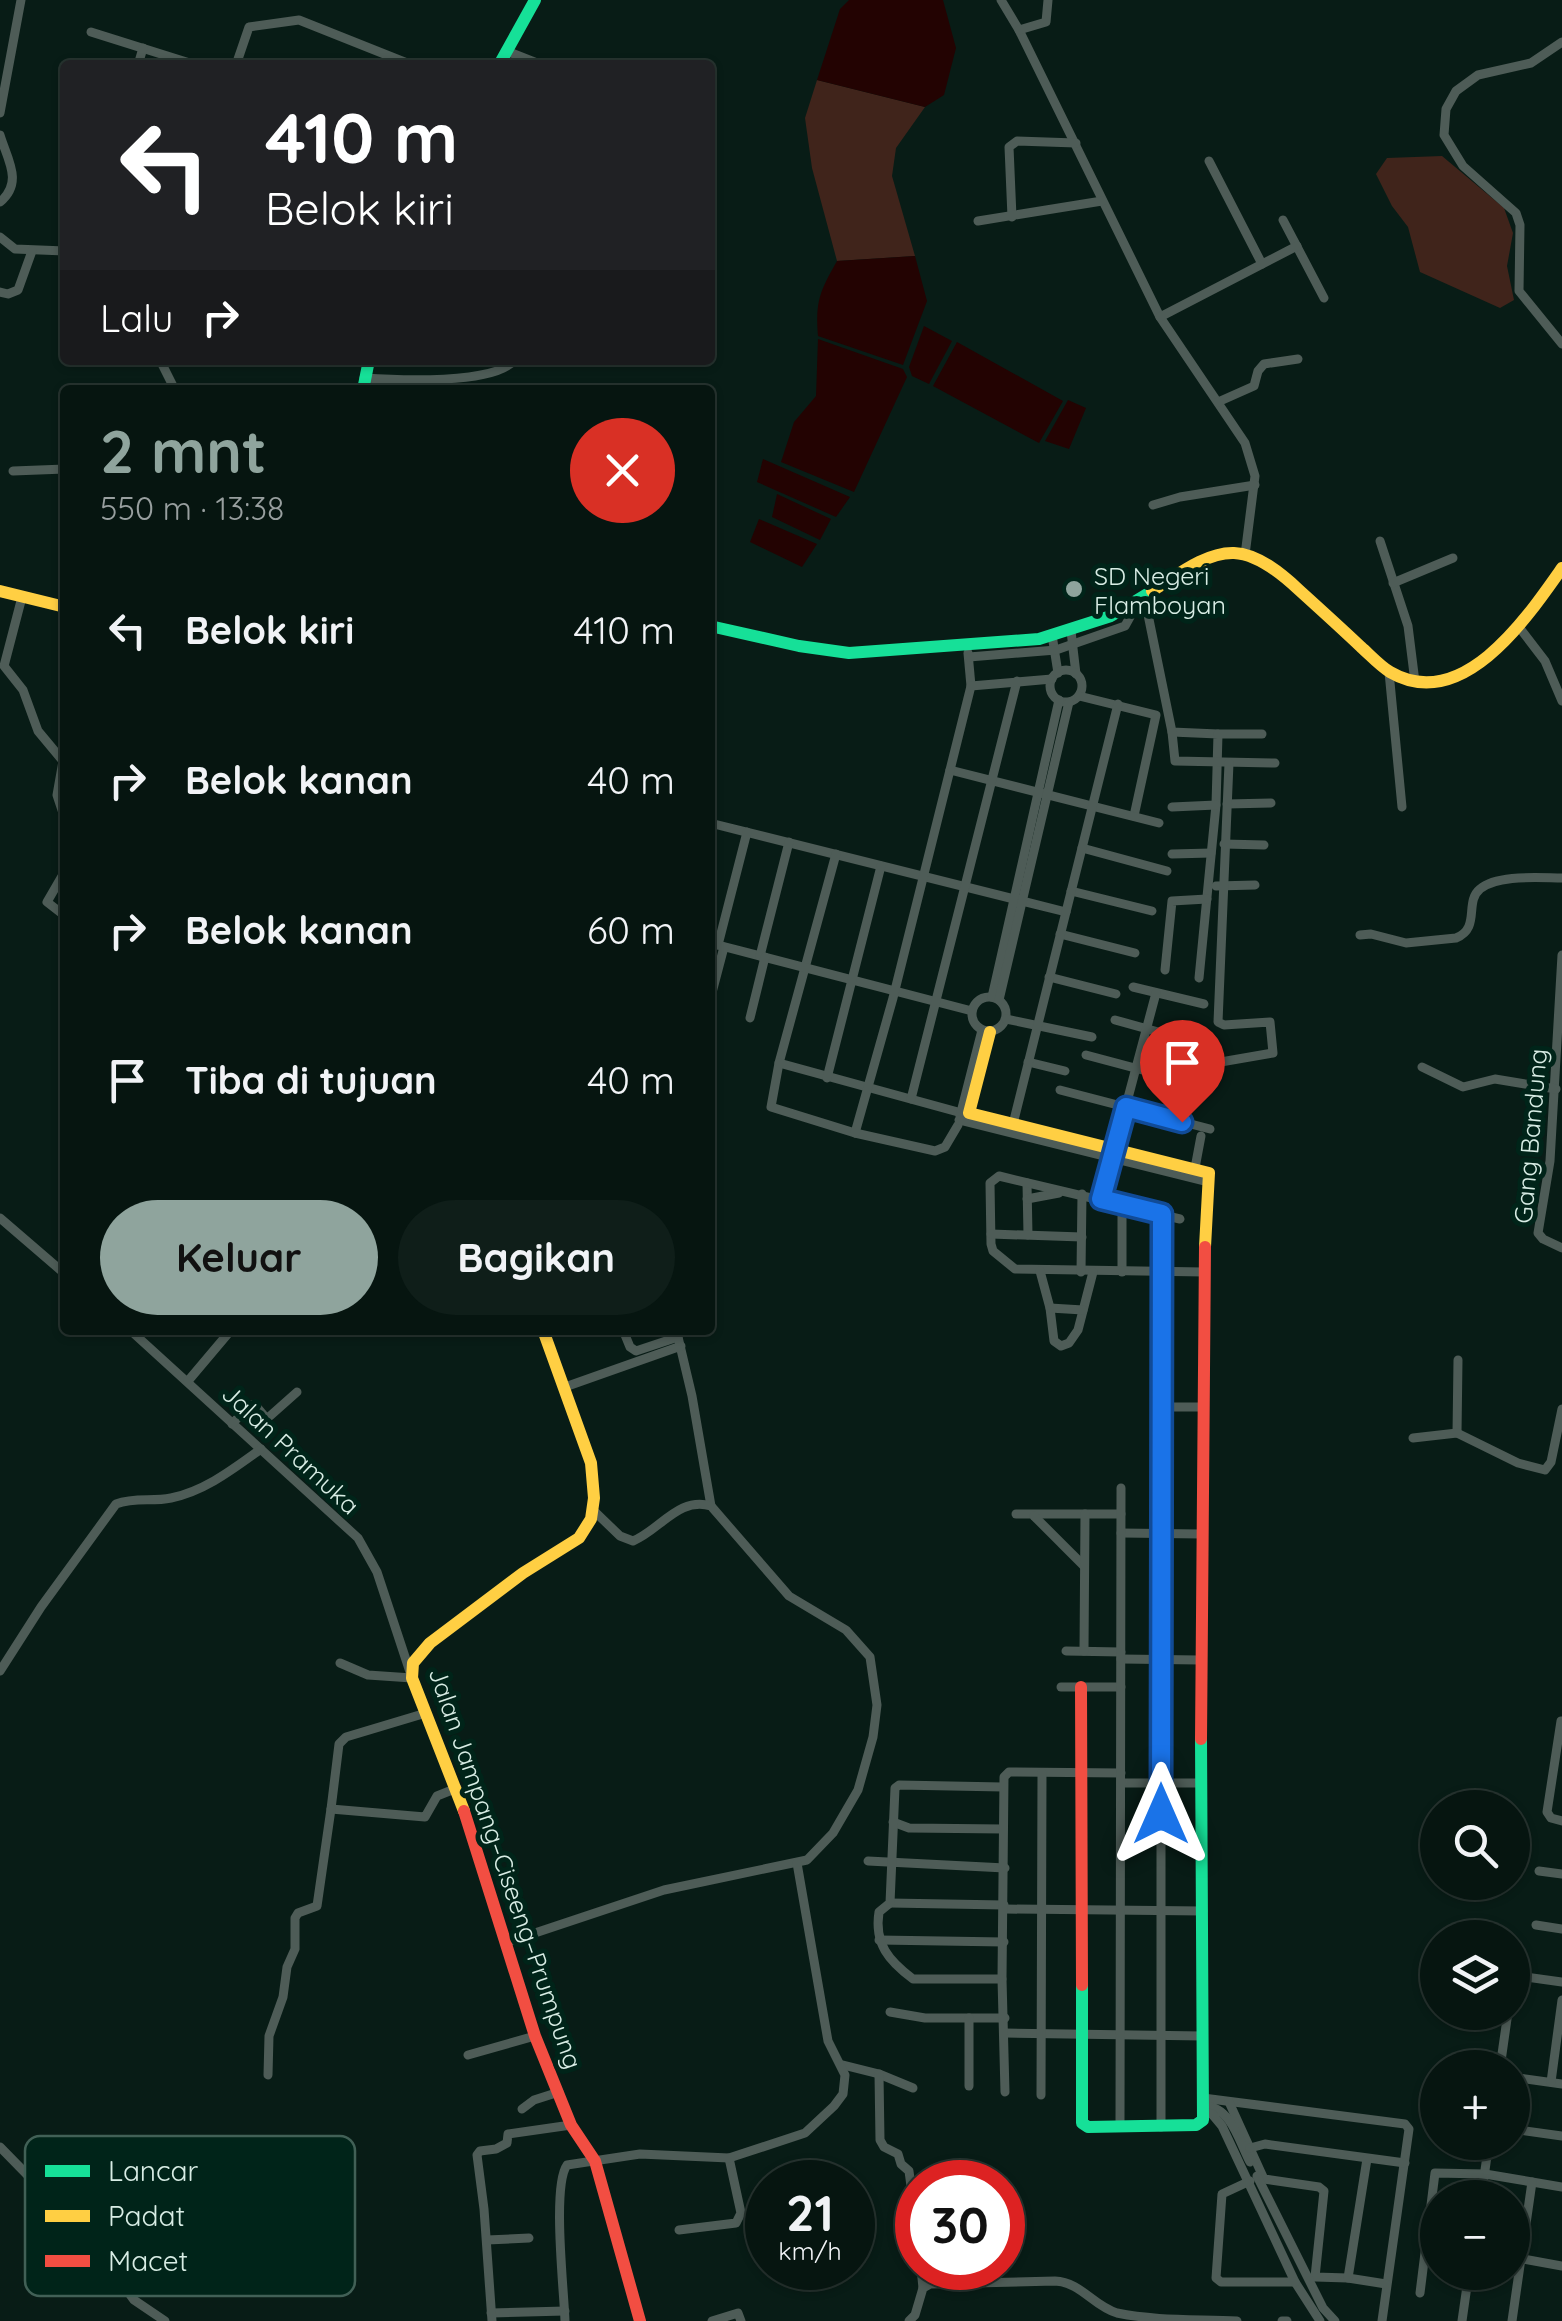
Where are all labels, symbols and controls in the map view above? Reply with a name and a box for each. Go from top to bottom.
text: 410 m [265,93,458,181]
icon: left [100,100,230,230]
text: Belok kiri [265,180,454,236]
icon: right [193,290,248,345]
text: Lalu [100,294,173,342]
text: 2 mnt [100,413,267,488]
button: close [570,418,675,523]
text: 550 m · 13:38 [100,488,284,528]
place label: SD Negeri Flamboyan [1094,560,1226,620]
marker: SD Negeri Flamboyan [1063,578,1085,600]
icon: left [100,603,155,658]
text: Belok kiri [185,606,354,654]
text: 410 m [574,606,675,654]
icon: right [100,753,155,808]
text: Belok kanan [185,756,413,804]
text: 40 m [587,756,675,804]
icon: right [100,903,155,958]
text: Belok kanan [185,906,413,954]
text: 60 m [587,906,675,954]
pin [1140,1020,1225,1123]
icon: arrive [1155,1035,1210,1090]
street label: Gang Bandung [1507,1047,1553,1225]
icon: arrive [100,1053,155,1108]
text: Tiba di tujuan [185,1056,437,1104]
text: 40 m [587,1056,675,1104]
button: Keluar [100,1200,378,1315]
button: Bagikan [398,1200,675,1315]
street label: Jalan Pramuka [216,1377,366,1521]
street label: Jalan Jampang–Ciseeng–Prumpung [423,1663,589,2073]
position arrow [1109,1762,1213,1866]
map controls [1420,1790,1530,2290]
button: search [1420,1790,1530,1900]
button: layers [1420,1920,1530,2030]
button: + [1420,2050,1530,2160]
legend [25,2136,355,2296]
text: Lancar [108,2153,199,2188]
speed limit sign: 30 [895,2160,1025,2290]
button: − [1420,2180,1530,2290]
text: 21 [786,2181,834,2244]
text: Padat [108,2198,185,2233]
text: km/h [778,2235,842,2266]
text: Macet [108,2243,188,2278]

